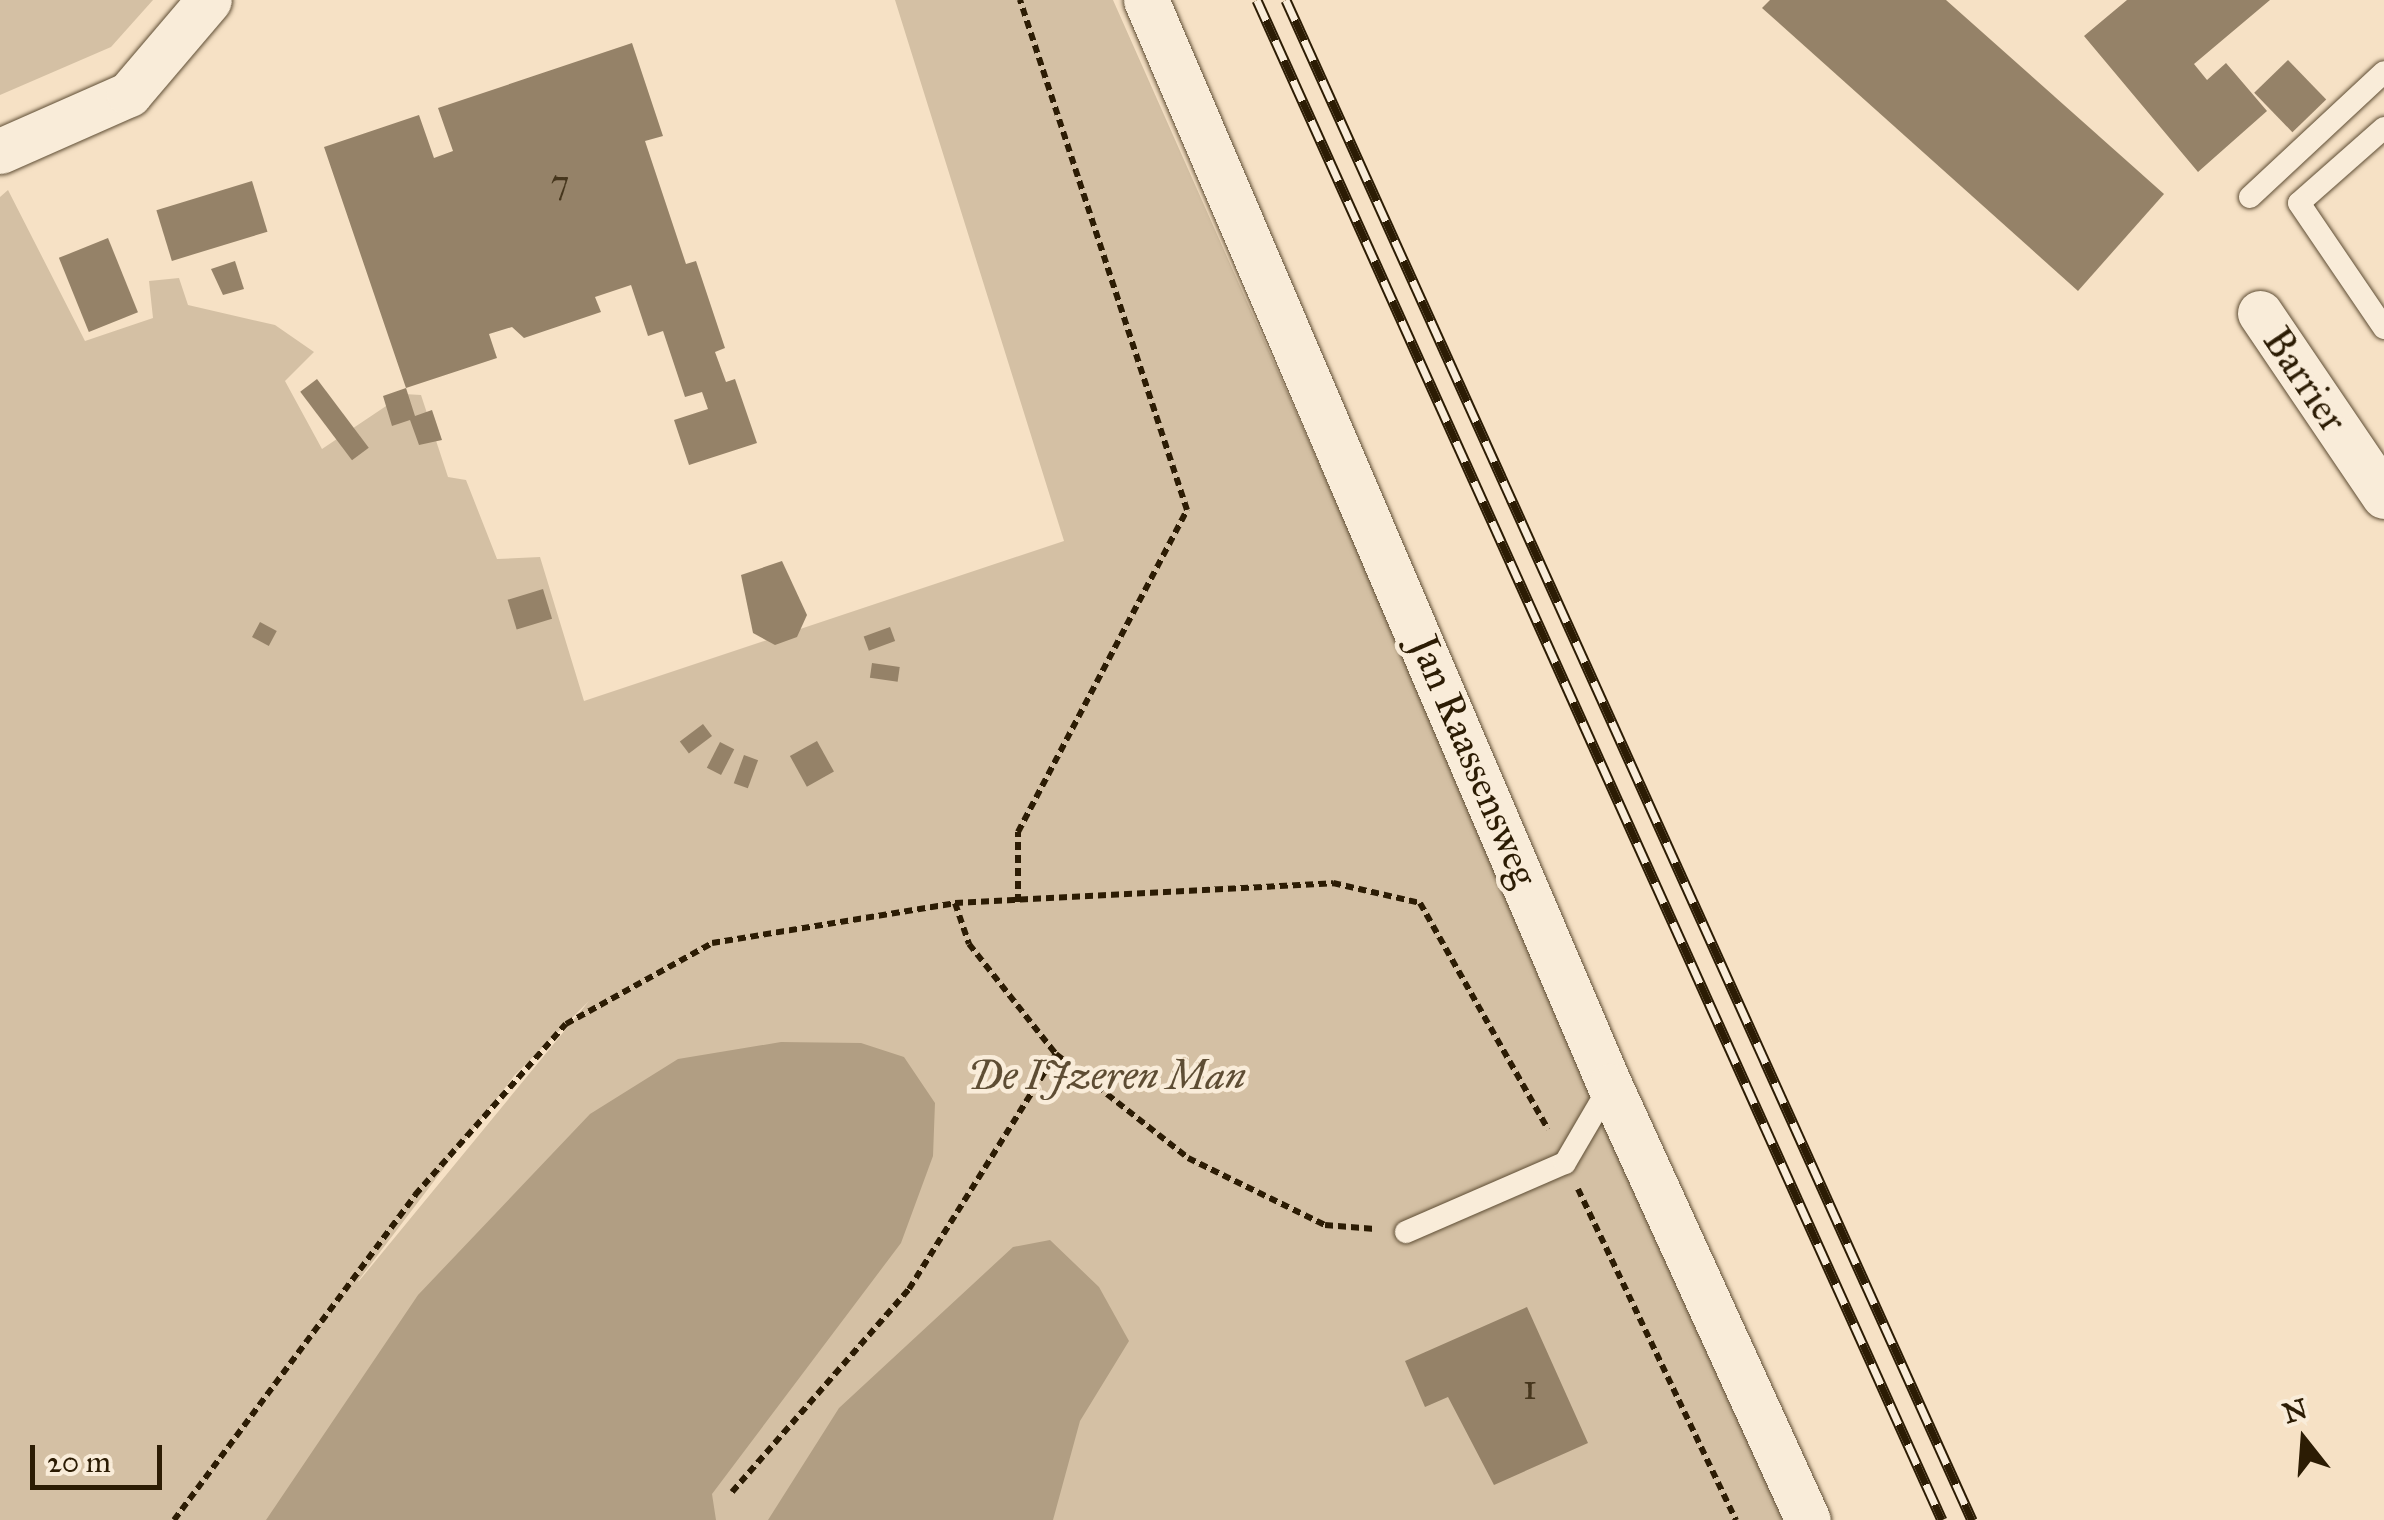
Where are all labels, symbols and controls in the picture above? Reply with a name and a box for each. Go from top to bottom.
house number: 7 [551,162,569,204]
street label: Barrier [2253,319,2357,441]
street label: Jan Raassensweg [1400,628,1548,894]
park label: De IJzeren Man [968,1052,1246,1100]
house number: 1 [1523,1367,1537,1409]
north arrow [2254,1390,2354,1490]
text: N [2279,1391,2312,1431]
scale bar [35,1425,168,1487]
text: 20 m [47,1444,111,1480]

